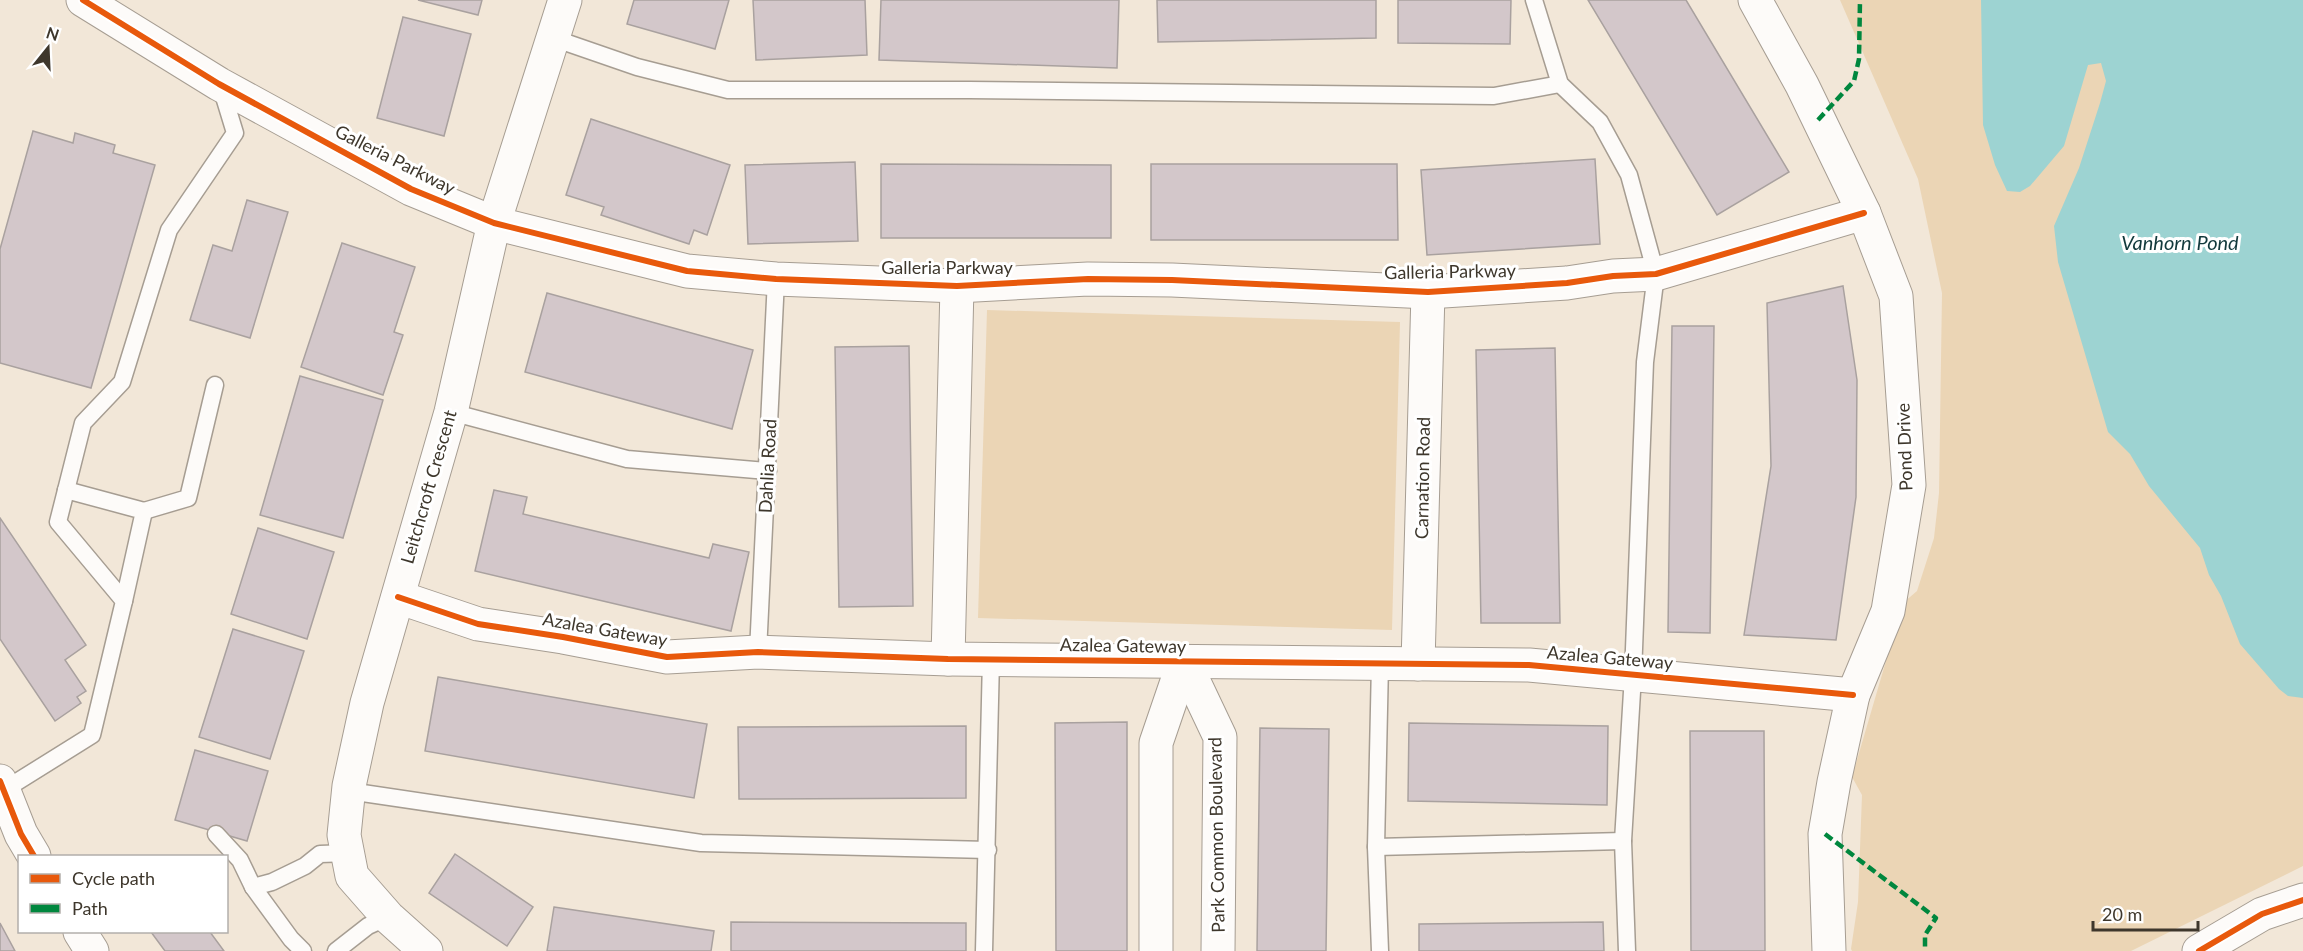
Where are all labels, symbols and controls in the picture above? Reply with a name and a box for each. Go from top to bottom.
north arrow [18,18,78,78]
text: N [44,22,62,44]
street label: Galleria Parkway [332,119,460,199]
water label: Vanhorn Pond [2121,230,2239,254]
street label: Galleria Parkway [881,256,1014,278]
street label: Galleria Parkway [1384,259,1517,283]
street label: Pond Drive [1891,403,1917,491]
street label: Leitchcroft Crescent [396,407,461,566]
street label: Carnation Road [1410,417,1434,539]
street label: Dahlia Road [754,418,780,514]
street label: Azalea Gateway [541,607,670,651]
street label: Azalea Gateway [1060,633,1187,657]
street label: Azalea Gateway [1546,641,1675,674]
street label: Park Common Boulevard [1203,737,1229,933]
legend [18,855,228,933]
text: Cycle path [72,867,155,889]
scale bar [2093,894,2198,932]
text: Path [72,897,108,919]
text: 20 m [2102,903,2142,925]

